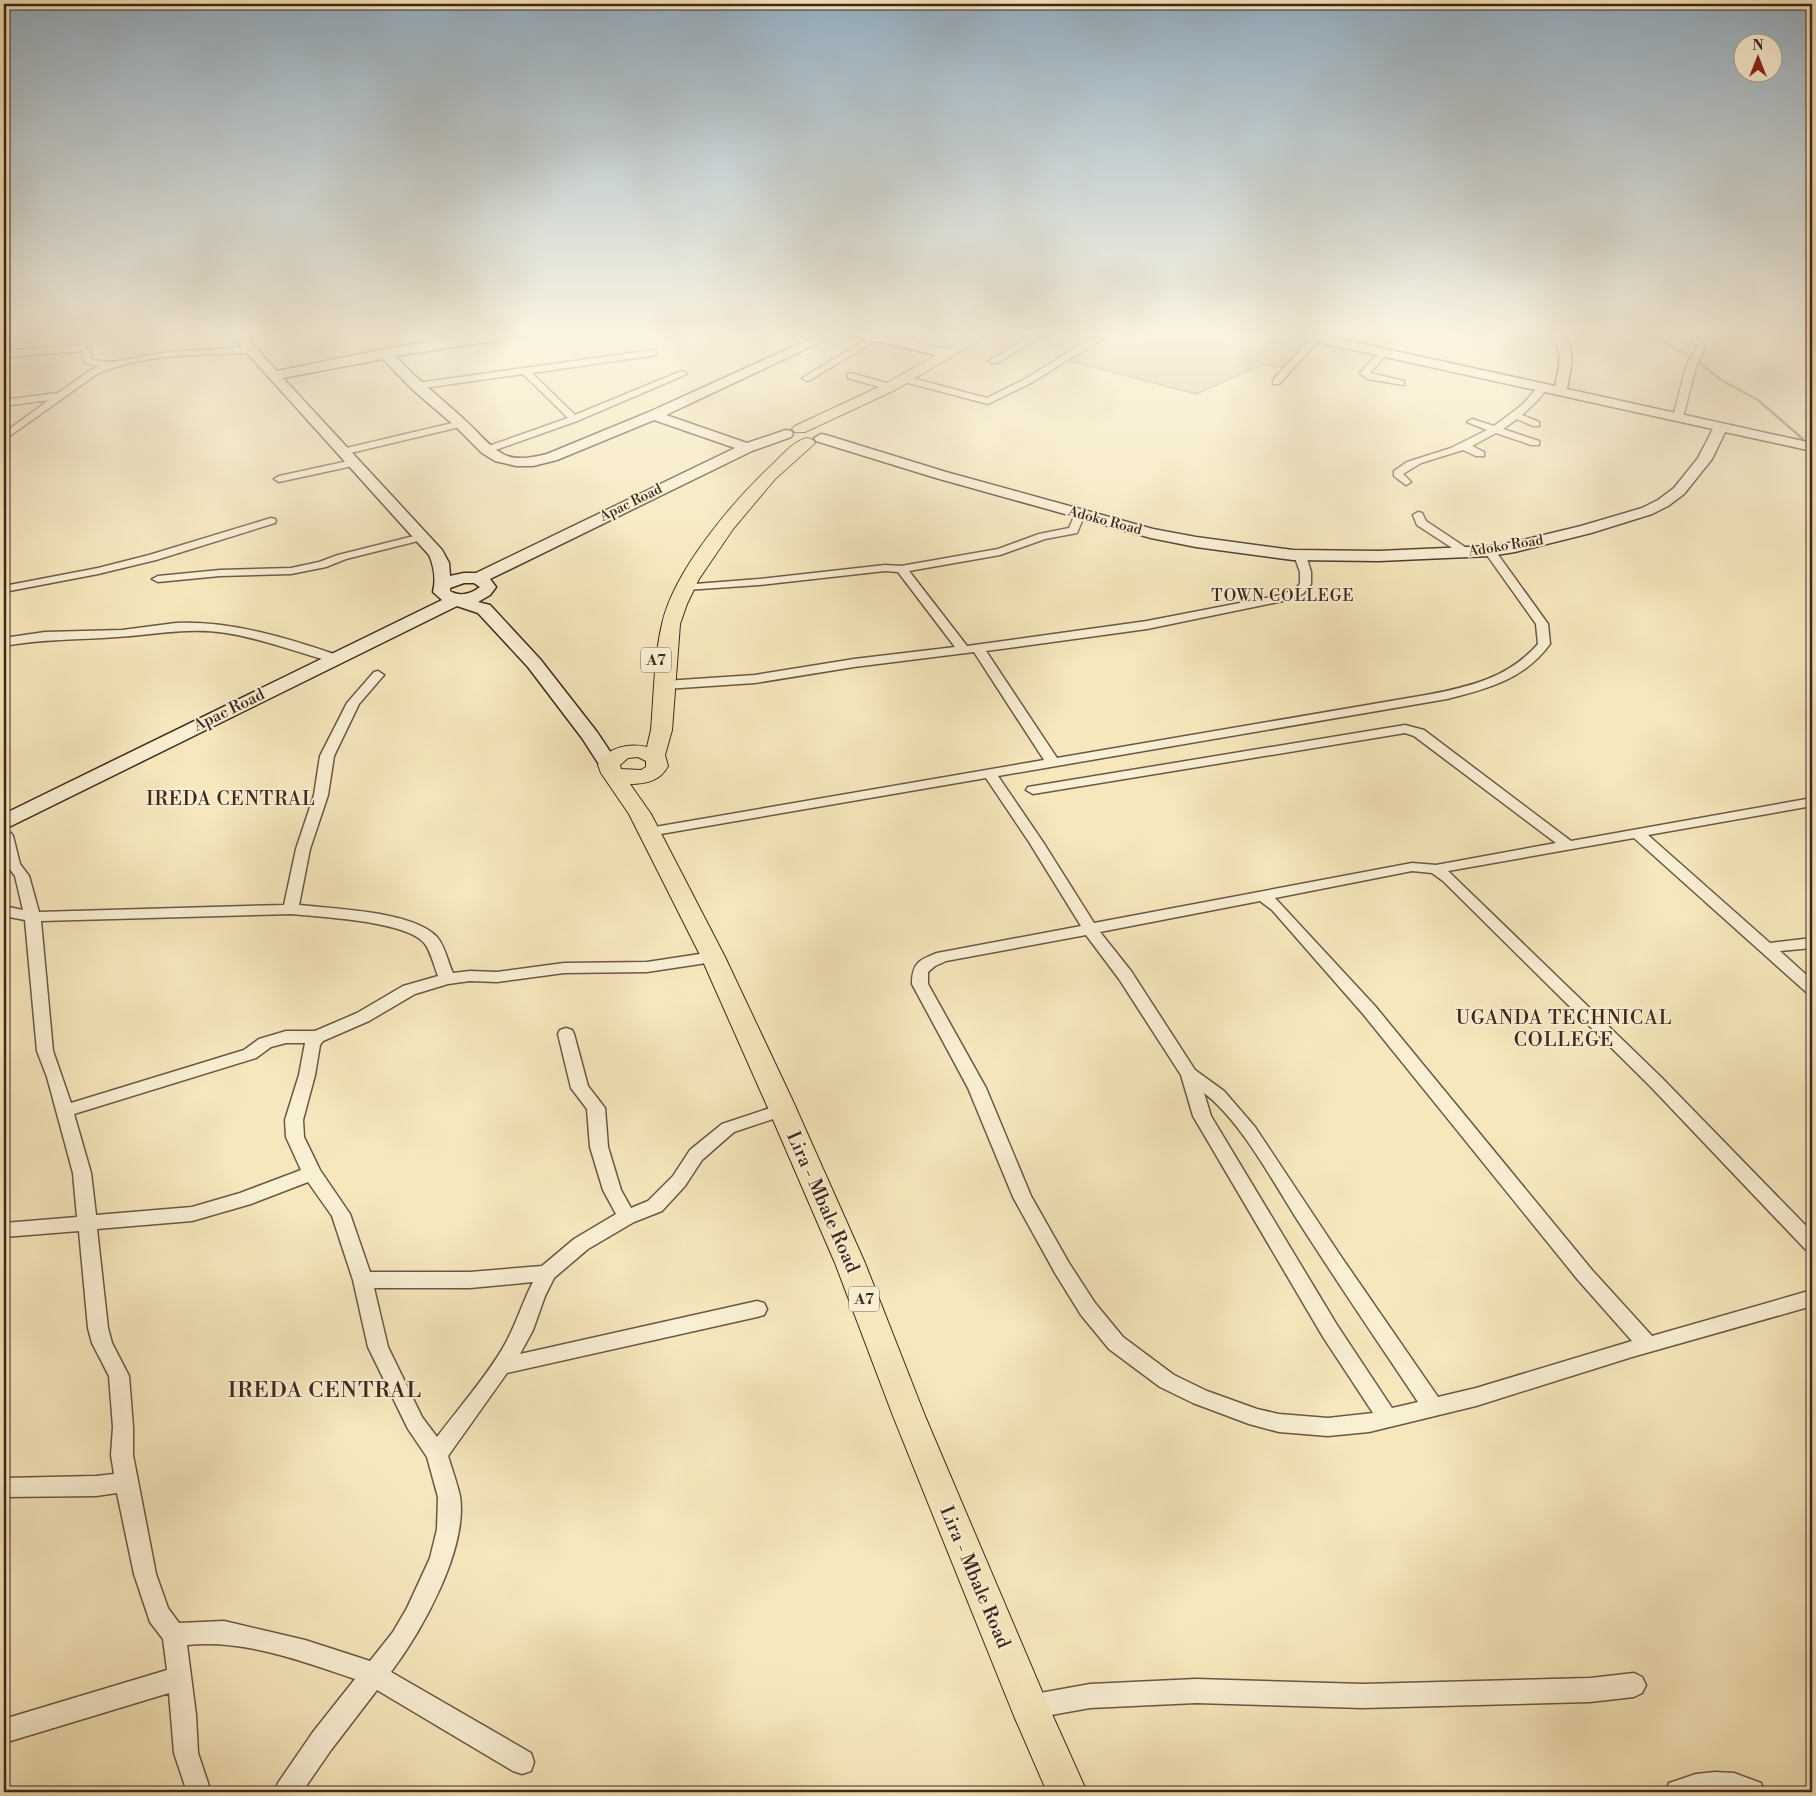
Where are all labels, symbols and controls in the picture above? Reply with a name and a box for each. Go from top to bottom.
north arrow [1734,32,1784,82]
text: N [1752,37,1764,55]
street label: Apac Road [596,480,665,526]
street label: Adoko Road [1065,502,1144,539]
street label: Adoko Road [1466,531,1545,561]
district label: TOWN COLLEGE [1211,586,1355,606]
road number: A7 [641,648,671,672]
street label: Apac Road [189,684,268,736]
district label: IREDA CENTRAL [146,787,316,811]
district label: UGANDA TECHNICAL COLLEGE [1456,1006,1672,1052]
street label: Lira - Mbale Road [781,1128,865,1277]
road number: A7 [849,1286,879,1312]
district label: IREDA CENTRAL [228,1377,422,1404]
street label: Lira - Mbale Road [934,1502,1016,1652]

